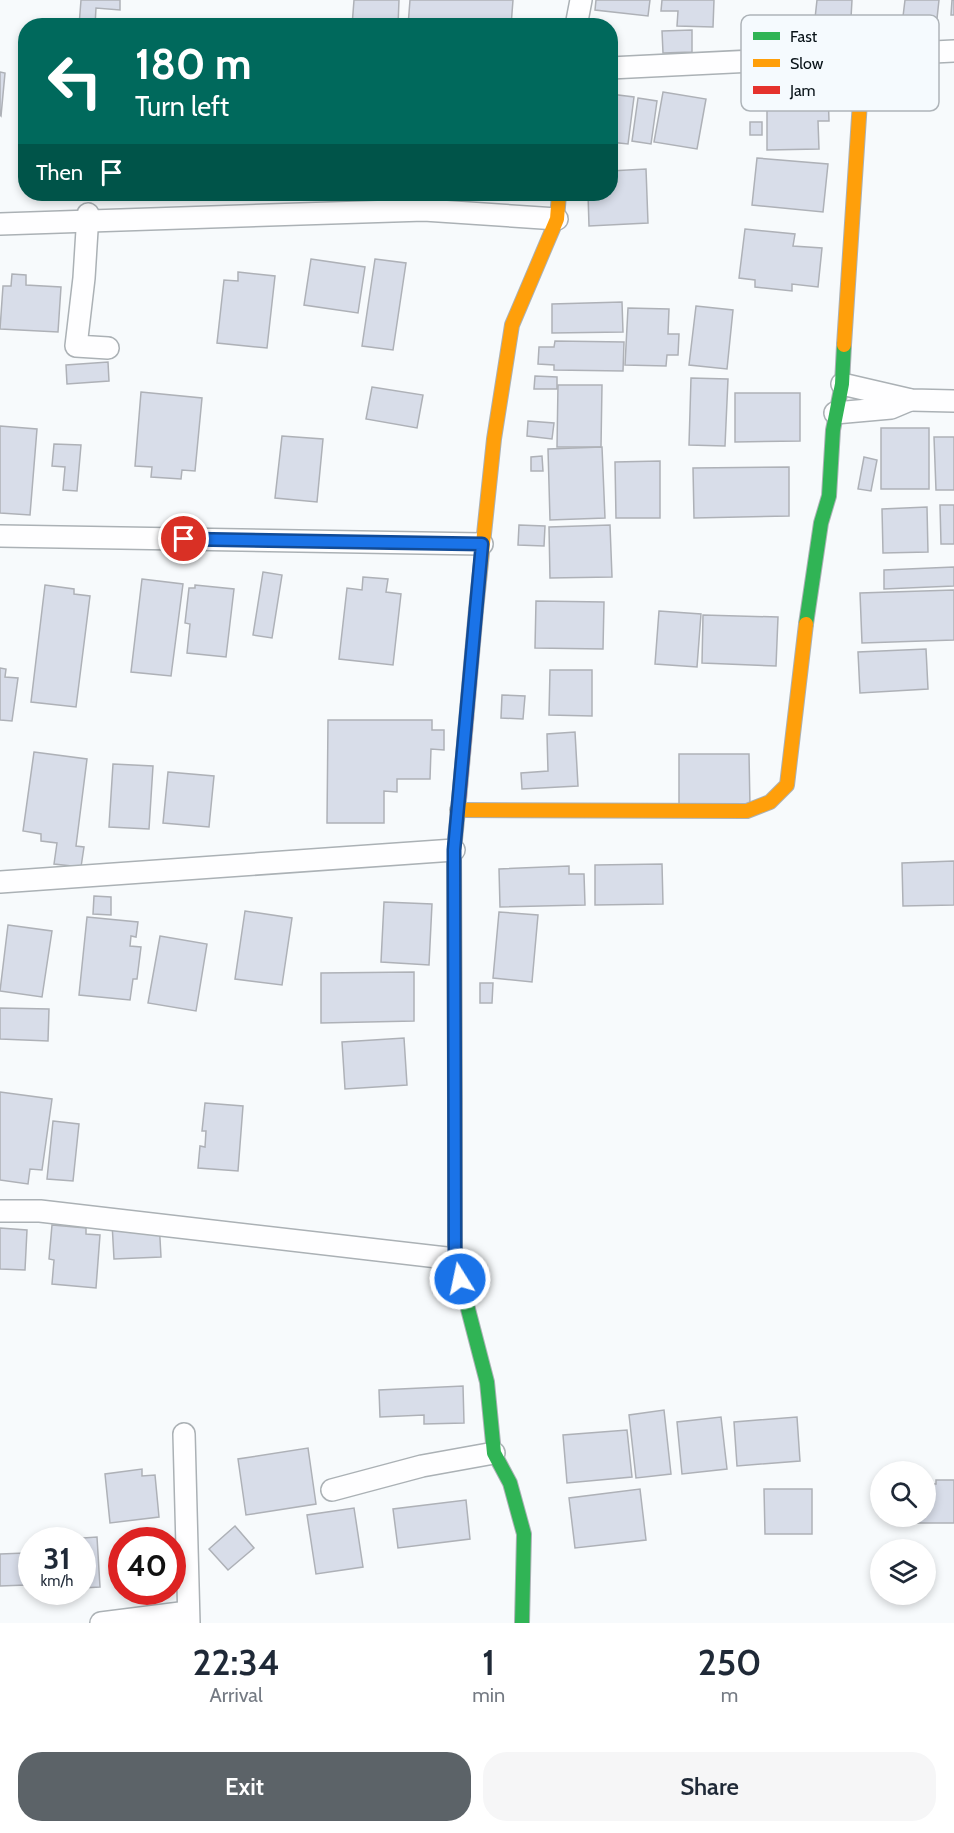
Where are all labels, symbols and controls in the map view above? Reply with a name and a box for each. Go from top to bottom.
legend [741,15,939,111]
text: Fast [790,27,818,46]
text: 180 m [135,38,251,90]
icon: left [36,42,114,120]
text: Slow [790,54,824,73]
text: Jam [789,81,816,100]
text: Turn left [135,90,229,123]
icon: arrive [95,156,128,189]
text: Then [36,159,83,186]
pin [158,513,209,564]
icon: arrive [167,522,200,555]
position arrow [428,1247,492,1311]
map controls [870,1461,936,1605]
button: search [870,1461,936,1527]
speed limit sign: 40 [108,1527,186,1605]
button: layers [870,1539,936,1605]
text: 31 [43,1540,71,1577]
text: km/h [41,1572,73,1590]
text: 22:34 [193,1640,280,1684]
text: 1 [482,1640,495,1684]
text: 250 [698,1640,761,1684]
text: Arrival [209,1683,263,1707]
text: min [472,1683,505,1707]
text: m [721,1683,738,1707]
button: Exit [18,1752,471,1821]
button: Share [483,1752,936,1821]

